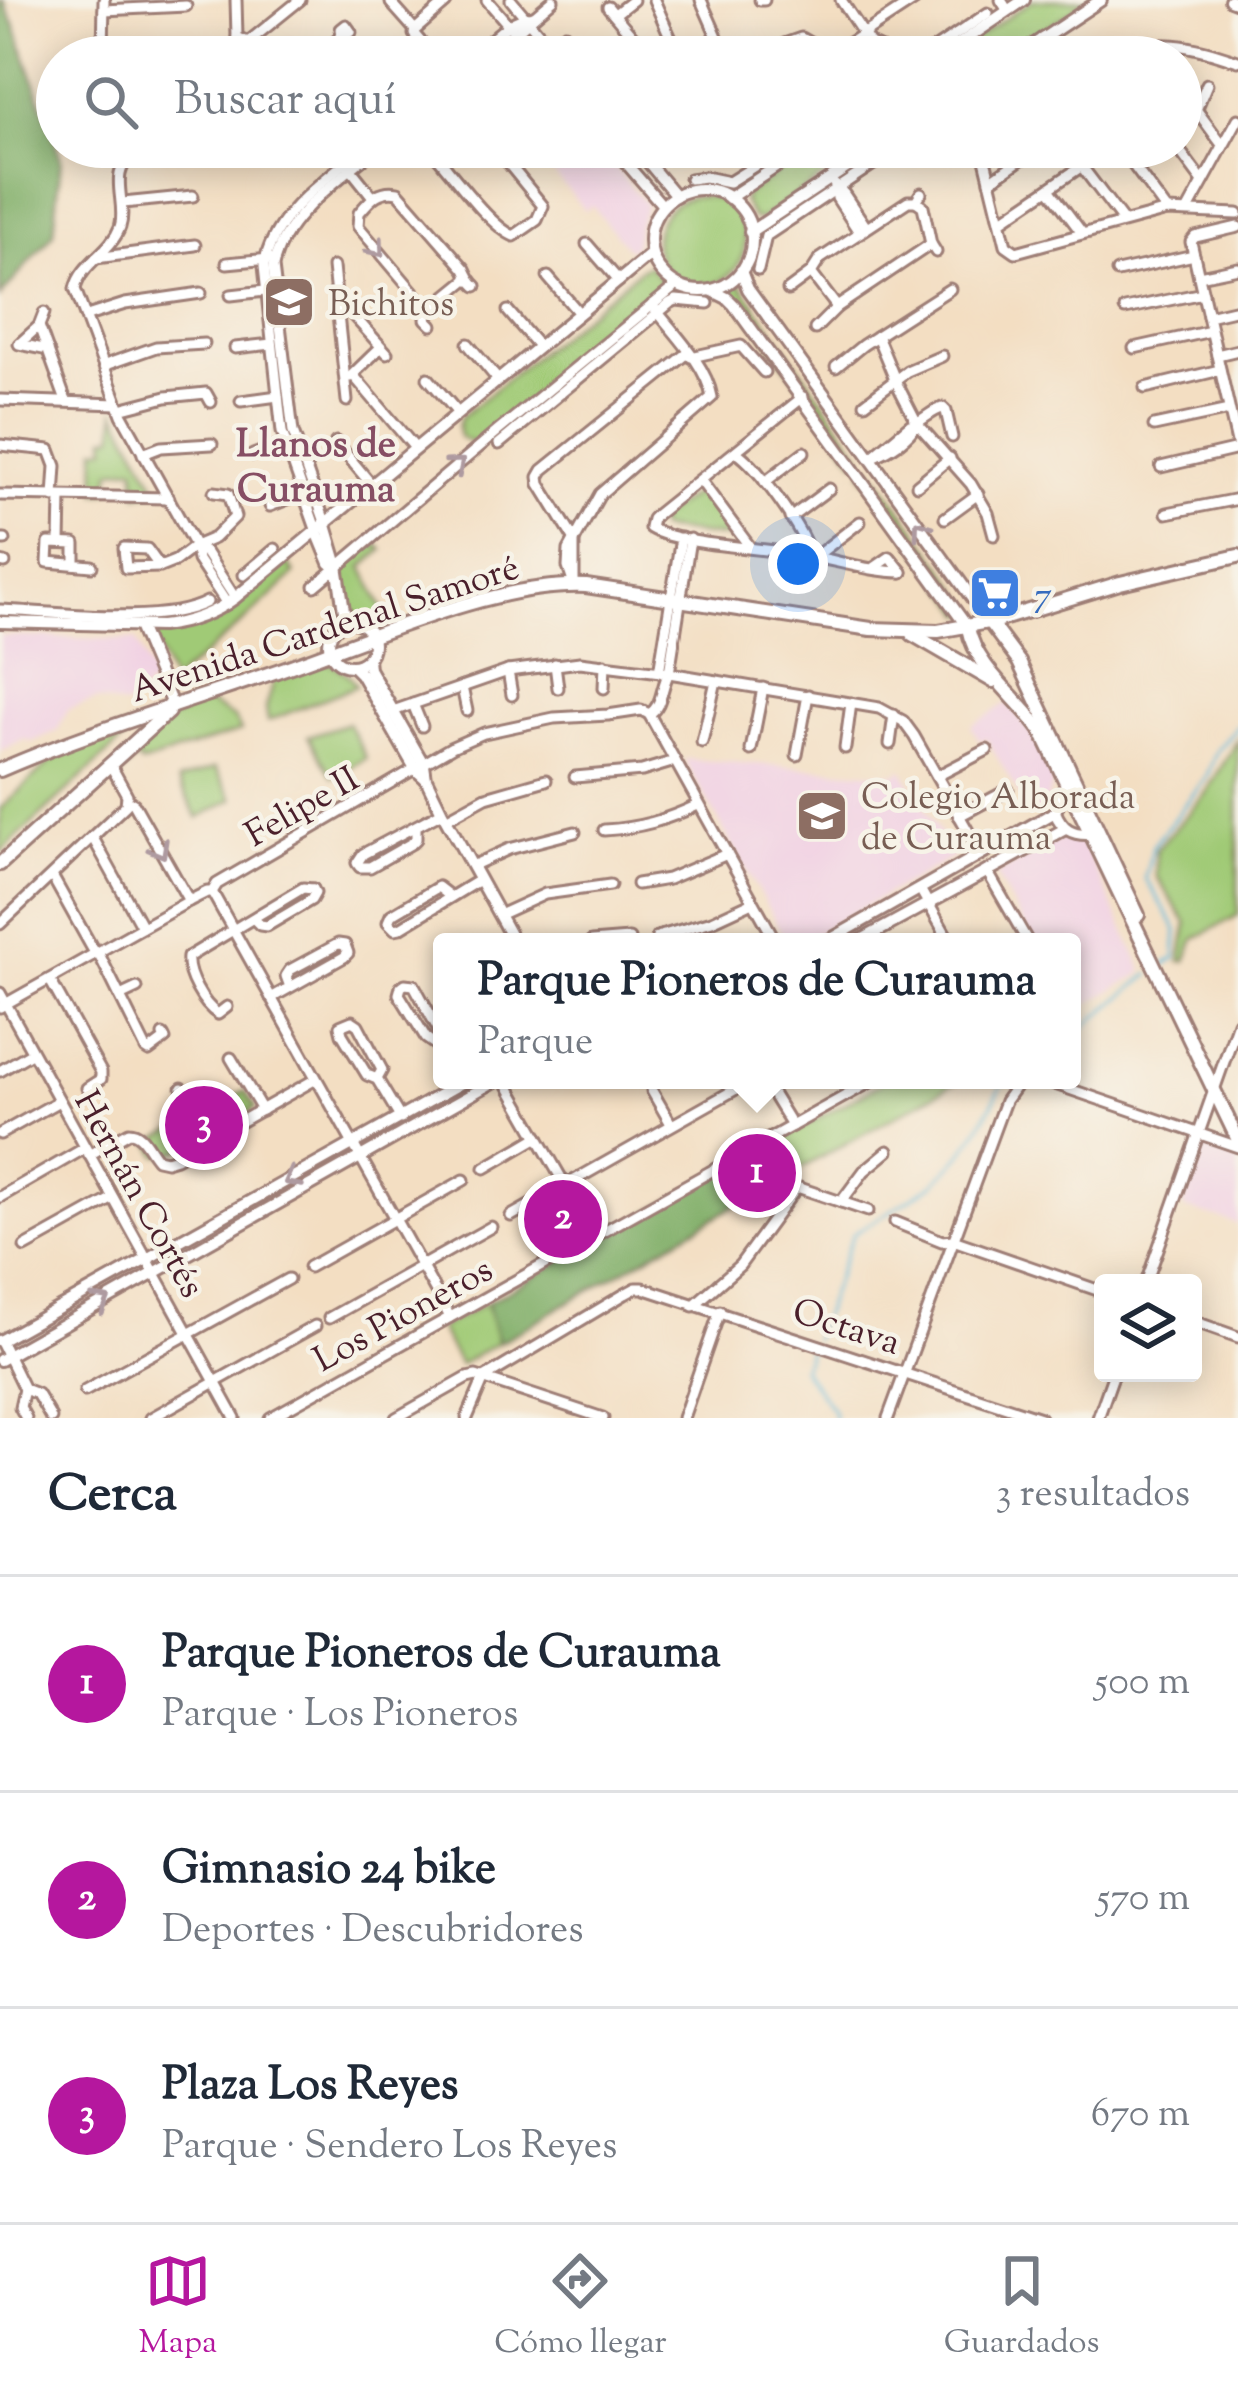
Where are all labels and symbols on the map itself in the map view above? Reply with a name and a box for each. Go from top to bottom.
one-way arrow [363,235,385,257]
school or university icon: Bichitos [261,274,317,330]
place label: Bichitos [328,280,454,332]
district label: Llanos de Curauma [236,419,396,520]
one-way arrow [443,458,465,480]
one-way arrow [913,519,935,541]
your location [768,534,828,594]
street label: Avenida Cardenal Samoré [124,543,526,718]
supermarket icon: 7 [967,565,1023,621]
place label: 7 [1034,571,1052,623]
street label: Felipe II [236,755,370,862]
place label: Colegio Alborada de Curauma [861,773,1135,866]
school or university icon: Colegio Alborada de Curauma [794,788,850,844]
one-way arrow [146,837,169,859]
pin: 3 [165,1080,243,1170]
street label: Hernán Cortés [59,1082,216,1308]
pin: 1 [718,1128,796,1218]
one-way arrow [283,1164,304,1187]
pin: 2 [524,1174,602,1264]
street label: Los Pioneros [305,1246,503,1387]
street label: Octava [785,1287,906,1371]
one-way arrow [89,1293,110,1316]

